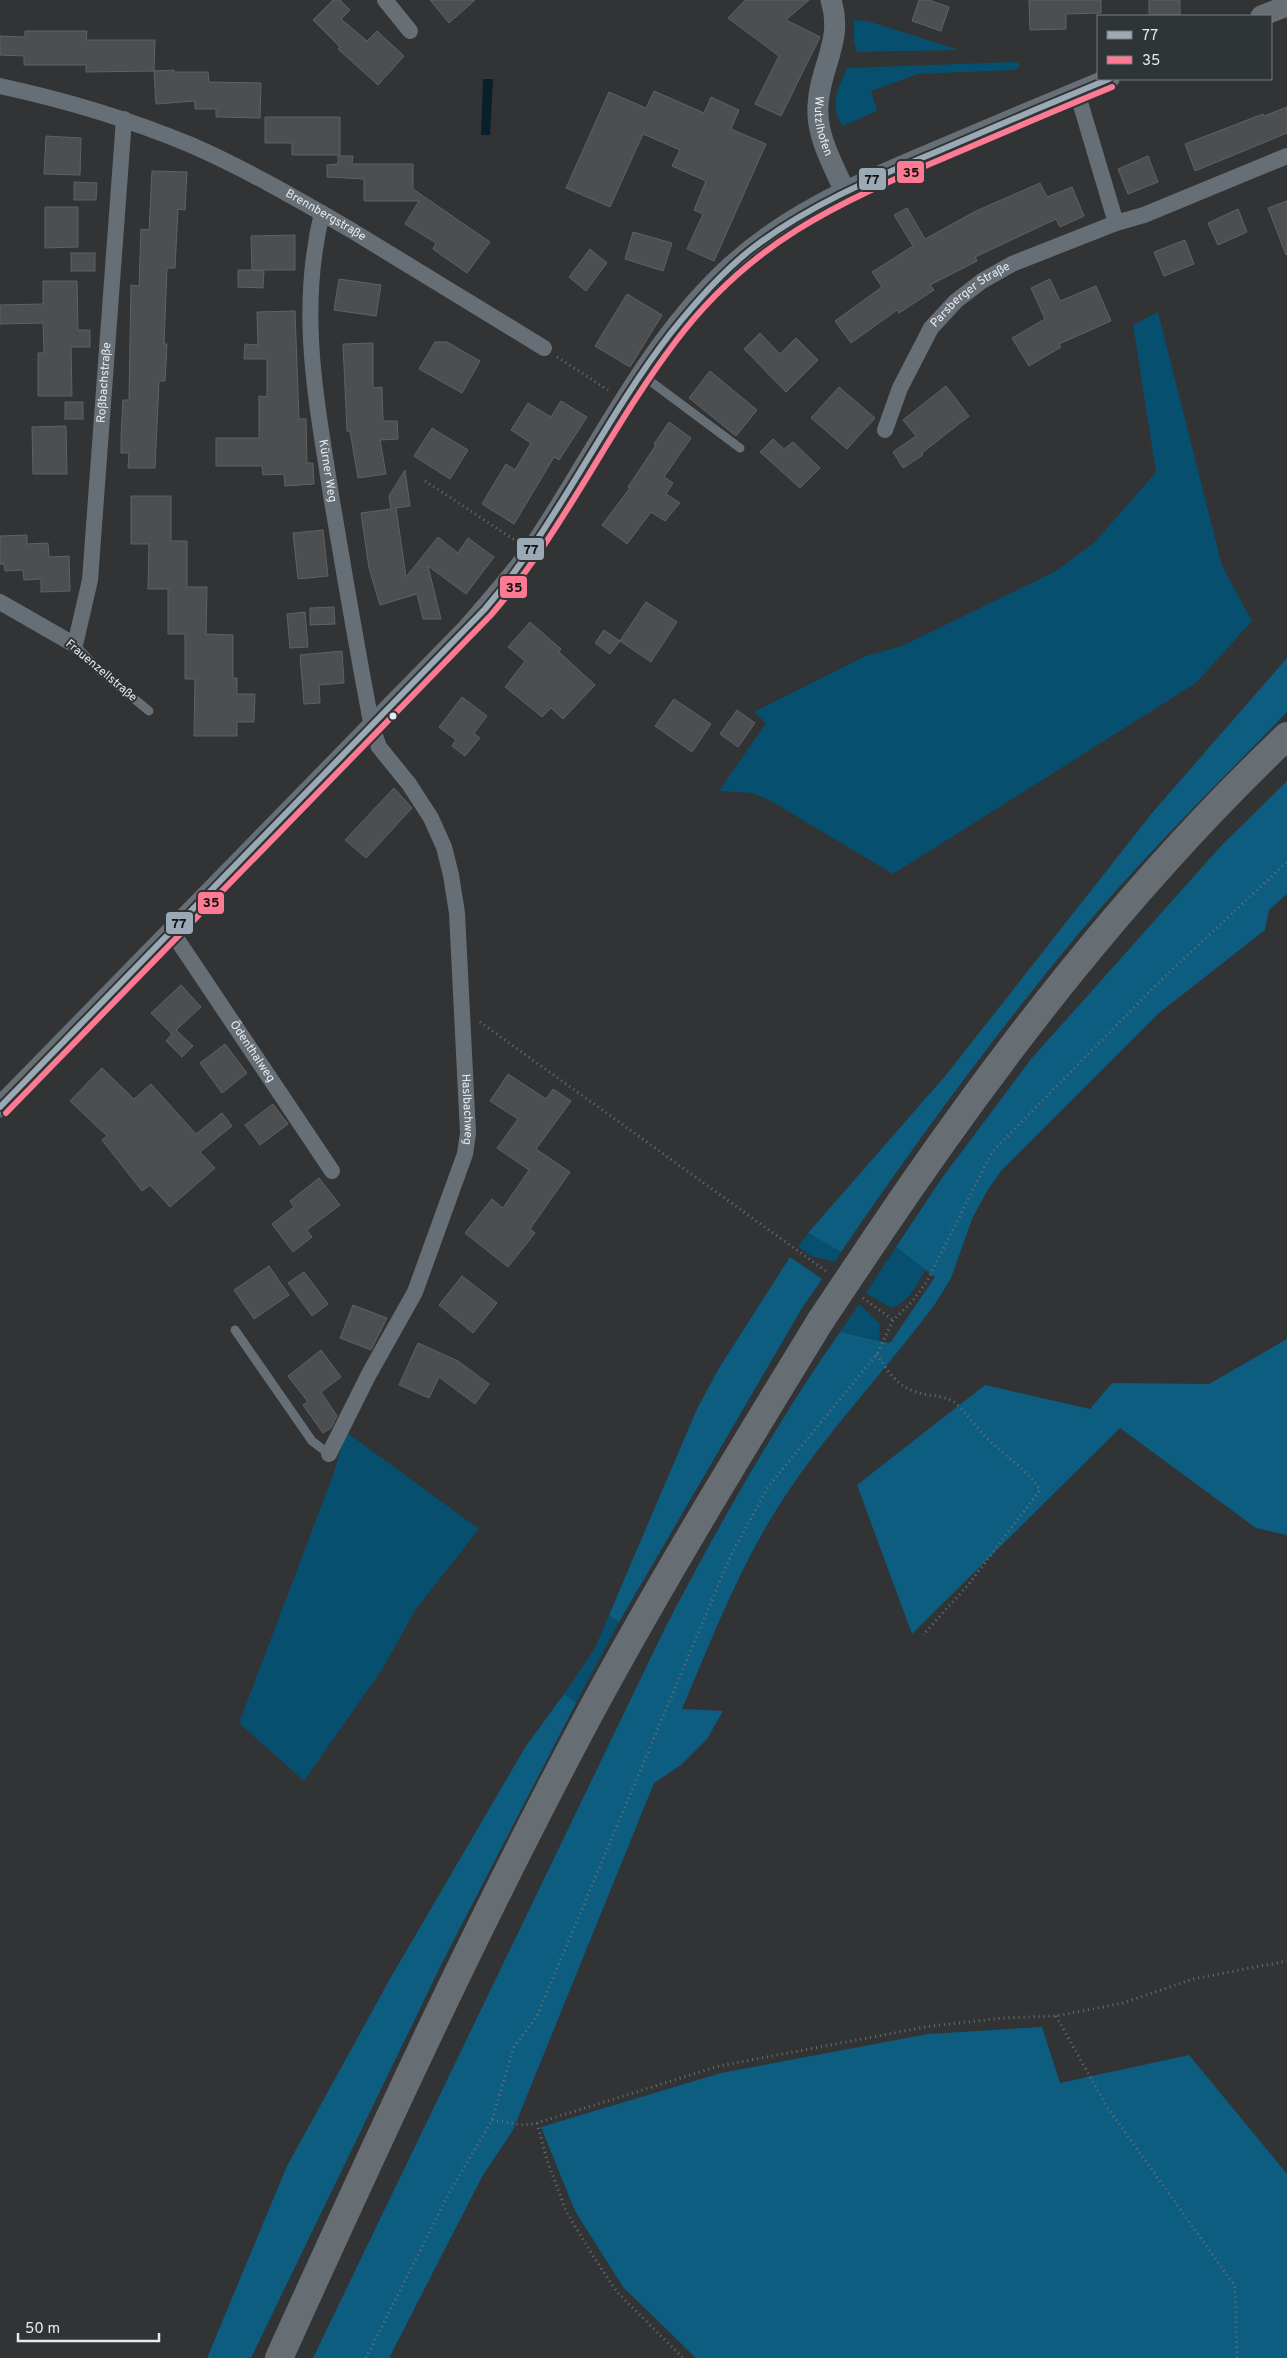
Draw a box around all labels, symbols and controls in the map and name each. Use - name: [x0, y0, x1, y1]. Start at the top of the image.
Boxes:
- legend: [1097, 15, 1272, 80]
- text: 77: [1142, 27, 1158, 46]
- text: 35: [1142, 52, 1160, 71]
- street label: Wutzlhofen: [810, 95, 836, 159]
- line badge: 35: [896, 160, 925, 184]
- text: 35: [903, 165, 919, 182]
- line badge: 77: [858, 167, 887, 191]
- text: 77: [865, 172, 880, 189]
- street label: Brennbergstraße: [282, 186, 369, 245]
- street label: Parsberger Straße: [927, 259, 1013, 331]
- street label: Roßbachstraße: [94, 342, 116, 424]
- street label: Kürner Weg: [314, 438, 340, 504]
- line badge: 77: [516, 537, 545, 561]
- text: 77: [524, 542, 539, 559]
- line badge: 35: [499, 575, 528, 599]
- text: 35: [506, 580, 522, 597]
- street label: Frauenzellstraße: [62, 636, 140, 706]
- unlabelled marker: [388, 711, 398, 721]
- line badge: 35: [197, 891, 225, 915]
- text: 35: [203, 895, 219, 912]
- line badge: 77: [165, 911, 194, 935]
- text: 77: [172, 916, 187, 933]
- street label: Ödenthalweg: [226, 1018, 279, 1086]
- street label: Haslbachweg: [457, 1074, 476, 1146]
- scale bar: [18, 2310, 159, 2342]
- text: 50 m: [25, 2320, 60, 2339]

